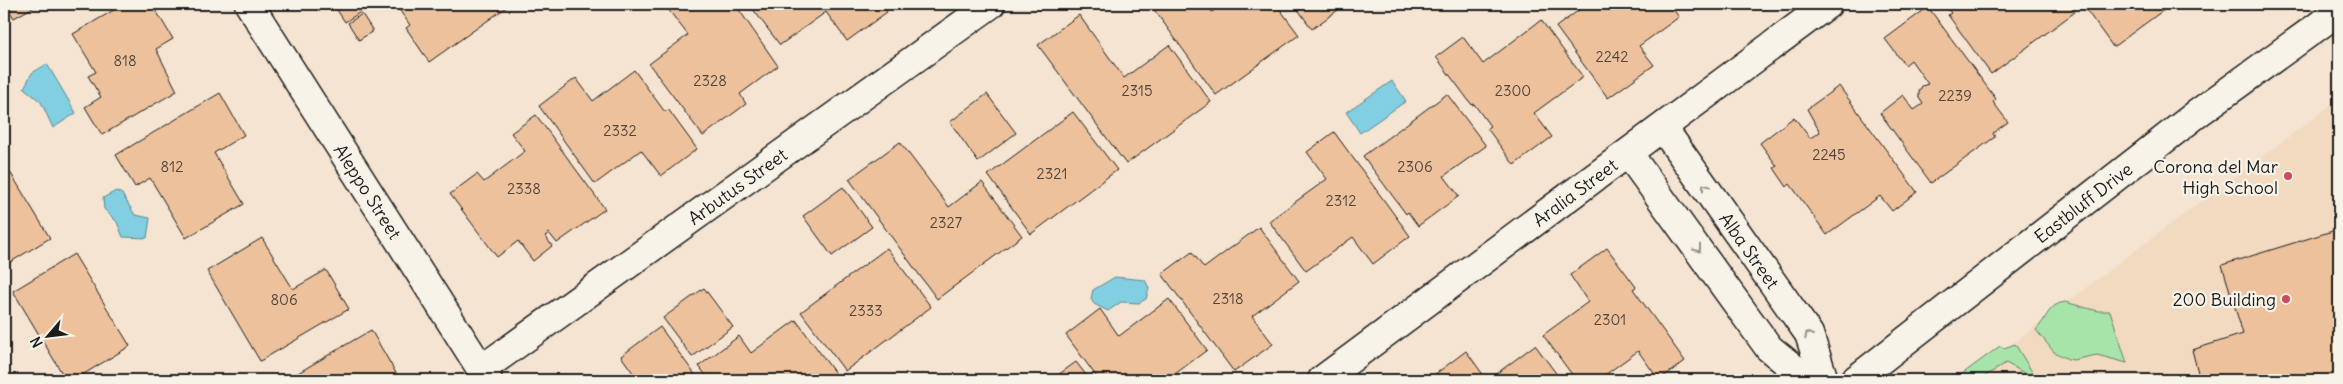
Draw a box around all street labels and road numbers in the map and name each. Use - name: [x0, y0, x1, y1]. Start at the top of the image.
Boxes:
- street label: Aleppo Street: [329, 139, 407, 243]
- street label: Arbutus Street: [683, 143, 791, 229]
- street label: Aralia Street: [1528, 153, 1622, 231]
- street label: Eastbluff Drive: [2029, 157, 2137, 248]
- street label: Alba Street: [1715, 208, 1785, 293]

